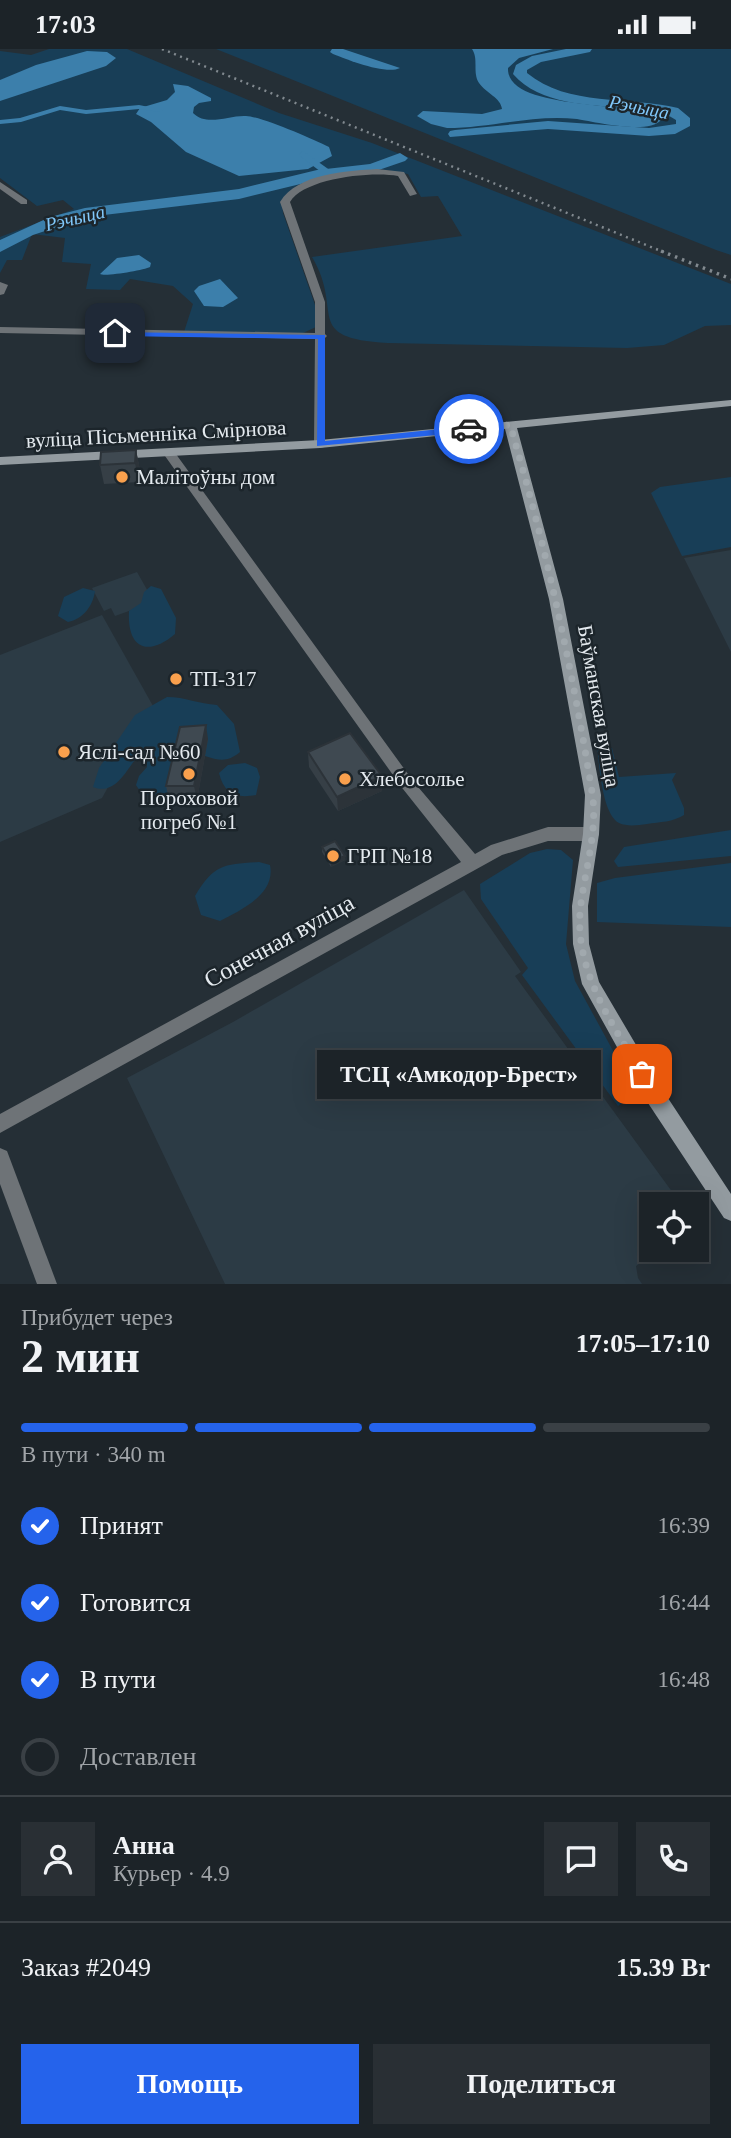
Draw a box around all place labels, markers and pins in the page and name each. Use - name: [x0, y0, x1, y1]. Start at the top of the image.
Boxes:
- pin: [85, 303, 145, 363]
- place label: Малітоўны дом: [136, 465, 275, 489]
- marker: Малітоўны дом: [114, 469, 130, 485]
- place label: ТП-317: [190, 667, 257, 691]
- marker: ТП-317: [168, 671, 184, 687]
- place label: Яслі-сад №60: [78, 740, 201, 764]
- marker: Яслі-сад №60: [56, 744, 72, 760]
- marker: Пороховой погреб №1: [181, 766, 197, 782]
- place label: Хлебосолье: [359, 767, 465, 791]
- marker: Хлебосолье: [337, 771, 353, 787]
- place label: Пороховой погреб №1: [140, 786, 238, 834]
- place label: ГРП №18: [347, 844, 432, 868]
- marker: ГРП №18: [325, 848, 341, 864]
- pin: [612, 1044, 672, 1104]
- callout: ТСЦ «Амкодор-Брест»: [316, 1049, 600, 1099]

